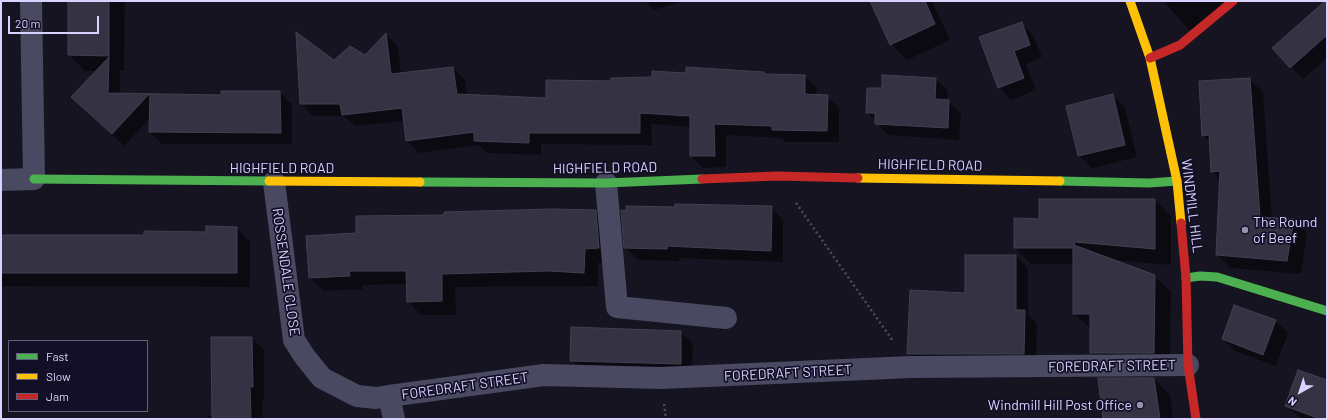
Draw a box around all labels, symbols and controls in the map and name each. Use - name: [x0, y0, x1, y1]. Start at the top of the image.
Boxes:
- scale bar: [10, 8, 101, 34]
- text: 20 m: [15, 16, 41, 30]
- street label: HIGHFIELD ROAD: [878, 156, 982, 174]
- street label: WINDMILL HILL: [1178, 158, 1206, 254]
- street label: HIGHFIELD ROAD: [553, 159, 657, 177]
- street label: HIGHFIELD ROAD: [230, 160, 334, 176]
- street label: ROSSENDALE CLOSE: [269, 207, 303, 337]
- place label: The Round of Beef: [1253, 214, 1317, 246]
- marker: The Round of Beef: [1240, 225, 1250, 235]
- legend: [8, 340, 148, 412]
- text: Fast: [46, 349, 69, 363]
- street label: FOREDRAFT STREET: [1048, 356, 1176, 376]
- street label: FOREDRAFT STREET: [724, 361, 852, 385]
- text: Slow: [46, 369, 71, 383]
- street label: FOREDRAFT STREET: [400, 369, 530, 403]
- north arrow: [1280, 372, 1320, 412]
- text: Jam: [46, 389, 69, 403]
- text: N: [1285, 394, 1299, 409]
- place label: Windmill Hill Post Office: [988, 397, 1132, 413]
- marker: Windmill Hill Post Office: [1135, 400, 1145, 410]

